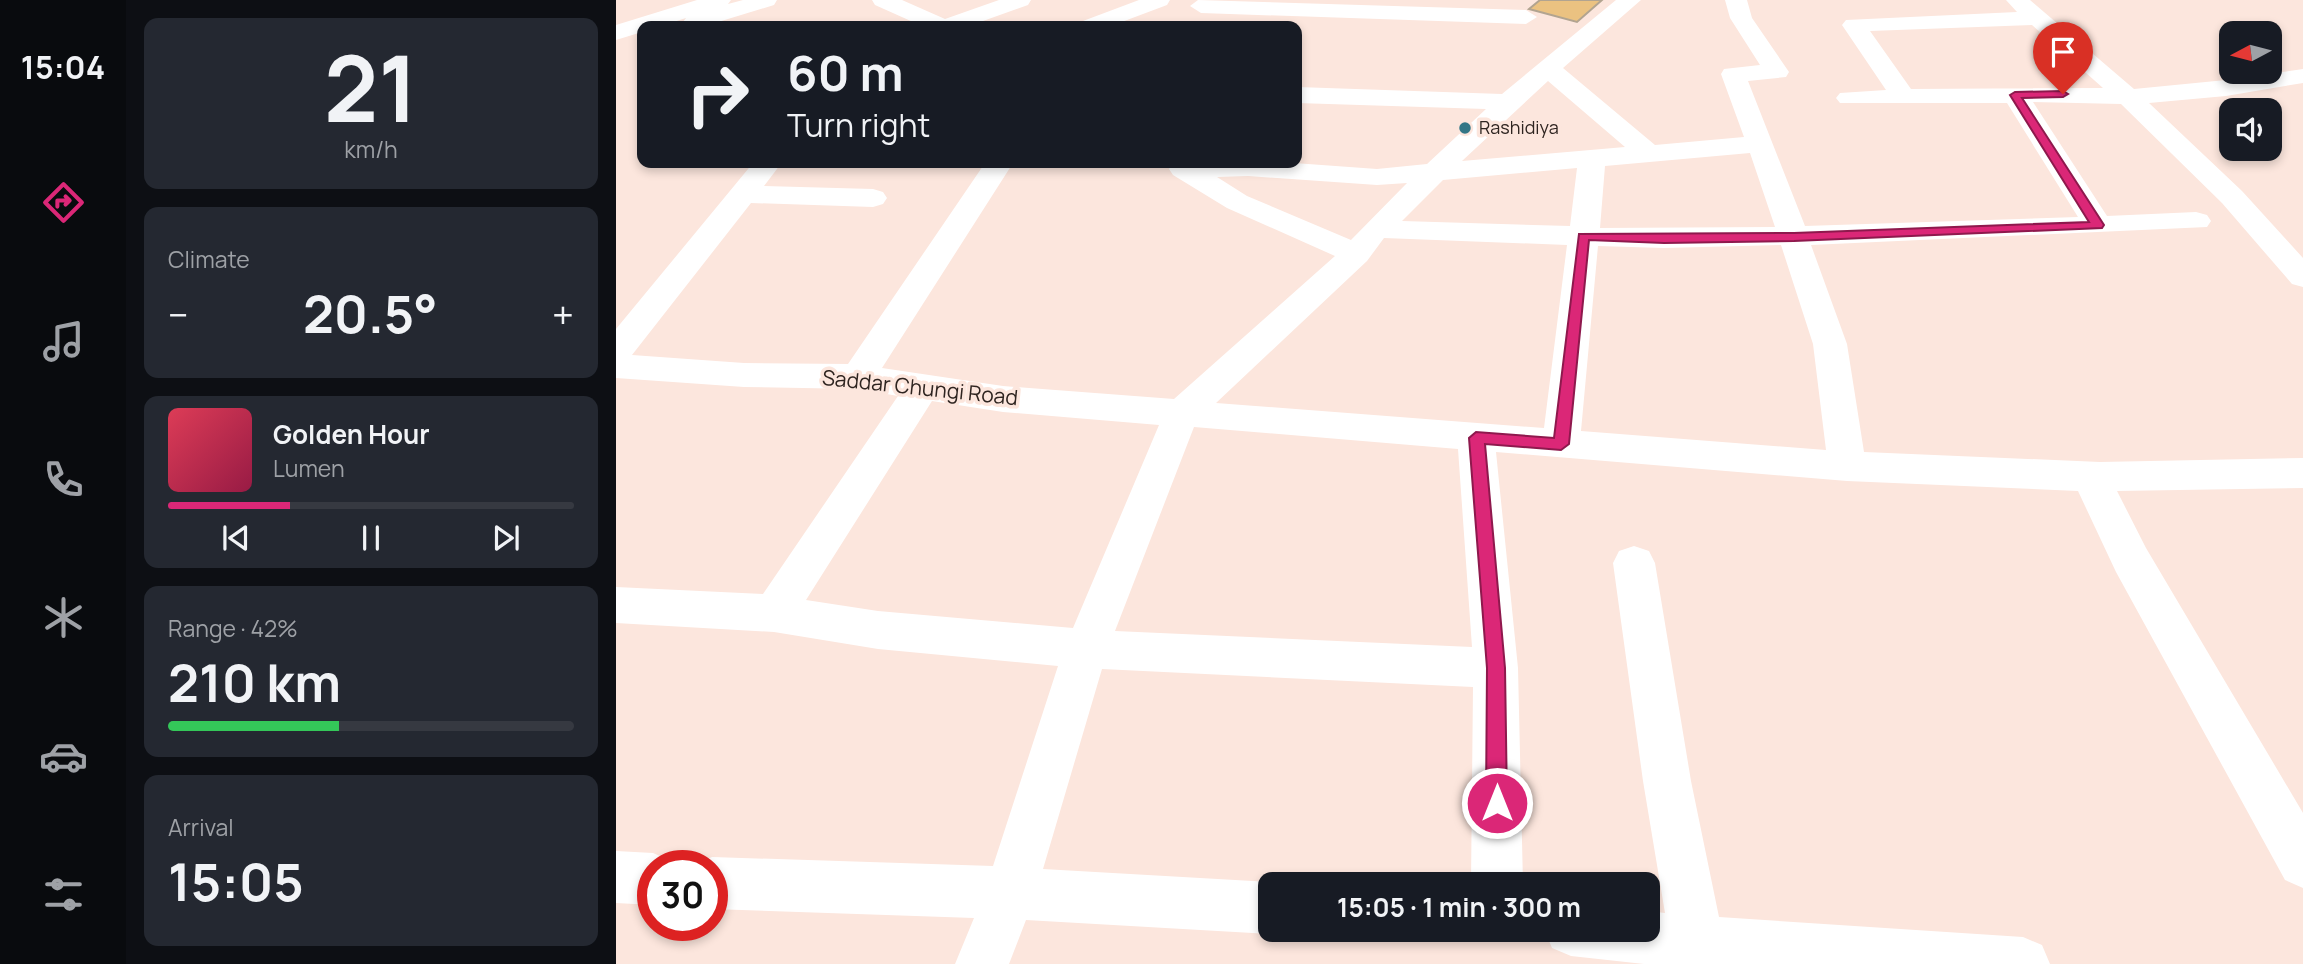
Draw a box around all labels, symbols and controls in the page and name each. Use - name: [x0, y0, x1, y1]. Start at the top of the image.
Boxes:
- north arrow: [2219, 21, 2282, 84]
- map controls: [2219, 21, 2282, 161]
- pin: [2033, 22, 2093, 94]
- text: 21: [324, 25, 418, 149]
- icon: arrive: [2044, 33, 2082, 71]
- text: 60 m: [787, 39, 904, 106]
- text: 15:04: [21, 45, 105, 89]
- icon: right: [672, 49, 763, 140]
- button: sound: [2219, 98, 2282, 161]
- text: Turn right: [787, 103, 930, 147]
- place label: Rashidiya: [1479, 115, 1559, 139]
- marker: Rashidiya: [1457, 120, 1473, 136]
- text: km/h: [344, 133, 398, 165]
- icon: directions: [39, 178, 88, 227]
- text: Climate: [168, 243, 250, 275]
- text: 20.5°: [303, 278, 438, 349]
- text: −: [168, 288, 189, 340]
- text: +: [552, 288, 574, 340]
- icon: music: [39, 317, 88, 366]
- street label: Saddar Chungi Road: [821, 363, 1019, 411]
- text: Golden Hour: [273, 416, 430, 452]
- text: Lumen: [273, 452, 345, 484]
- icon: phone: [39, 455, 88, 504]
- icon: previous: [217, 519, 255, 557]
- icon: pause: [352, 519, 390, 557]
- icon: next: [487, 519, 525, 557]
- icon: climate: [39, 593, 88, 642]
- text: Range · 42%: [168, 612, 298, 644]
- text: 210 km: [168, 647, 341, 718]
- icon: car: [39, 732, 88, 781]
- position arrow: [1460, 766, 1534, 840]
- text: Arrival: [168, 811, 234, 843]
- text: 15:05: [168, 846, 304, 917]
- speed limit sign: 30: [637, 850, 728, 941]
- icon: filters: [39, 870, 88, 919]
- text: 15:05 · 1 min · 300 m: [1337, 889, 1581, 925]

